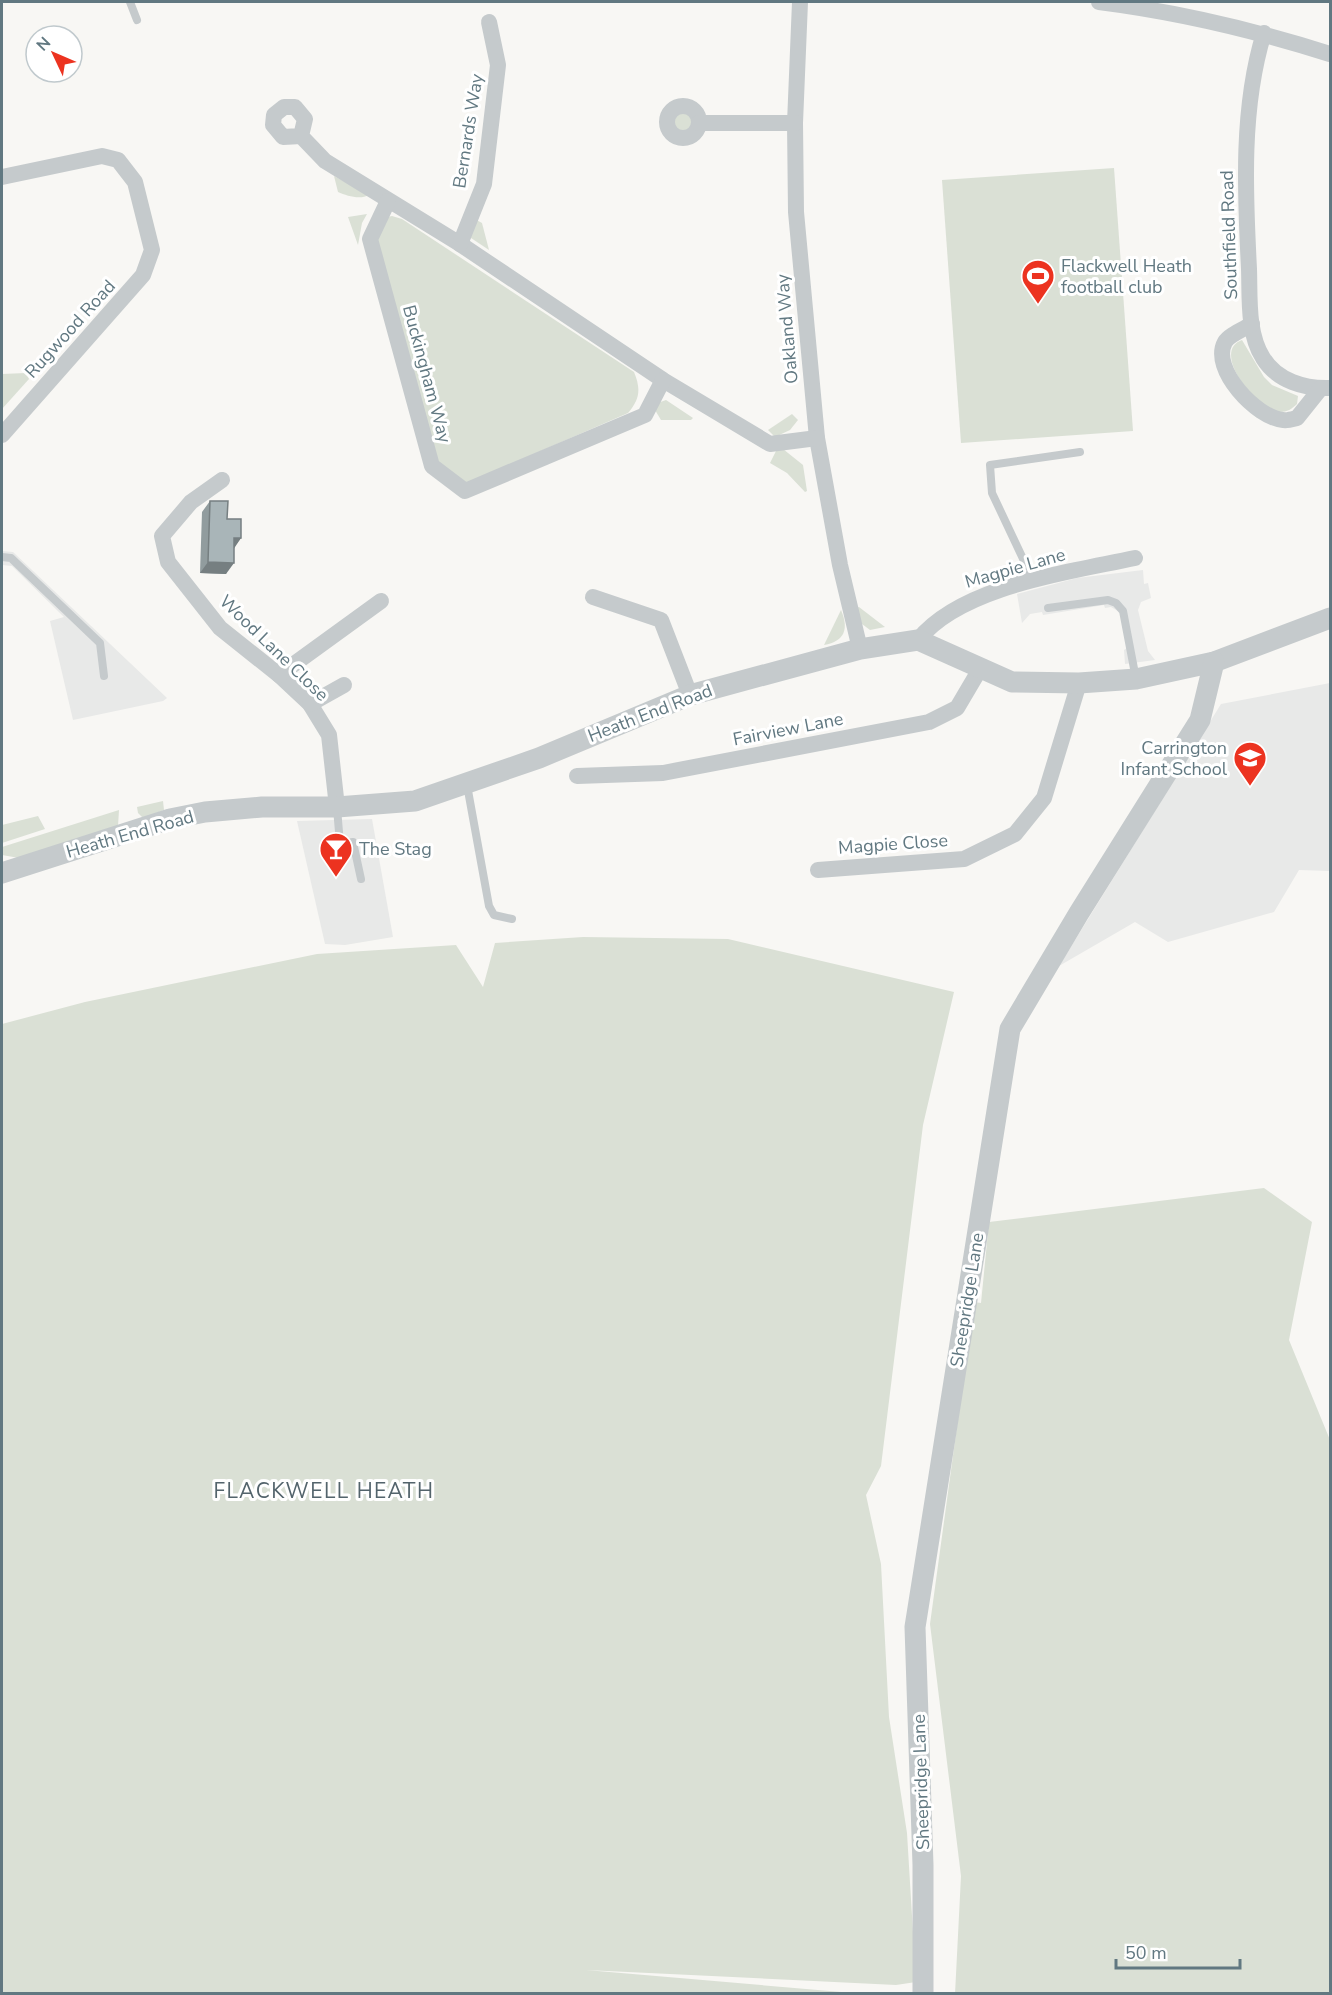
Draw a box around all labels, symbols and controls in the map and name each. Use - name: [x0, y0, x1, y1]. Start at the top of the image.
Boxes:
- north arrow: [24, 24, 84, 84]
- text: N: [32, 32, 56, 56]
- street label: Bernards Way: [447, 71, 489, 190]
- street label: Southfield Road: [1215, 170, 1243, 300]
- place label: Flackwell Heath football club: [1061, 254, 1192, 299]
- sports icon: Flackwell Heath football club: [1020, 258, 1056, 305]
- street label: Oakland Way: [770, 272, 804, 385]
- street label: Rugwood Road: [19, 275, 121, 383]
- street label: Buckingham Way: [397, 302, 457, 446]
- street label: Magpie Lane: [962, 542, 1068, 594]
- street label: Wood Lane Close: [214, 590, 334, 706]
- street label: Heath End Road: [584, 678, 716, 748]
- street label: Fairview Lane: [731, 707, 845, 751]
- place label: Carrington Infant School: [1121, 736, 1228, 781]
- school or university icon: Carrington Infant School: [1232, 740, 1268, 787]
- street label: Heath End Road: [63, 804, 197, 864]
- street label: Magpie Close: [837, 828, 949, 860]
- bar icon: The Stag: [318, 831, 354, 878]
- place label: The Stag: [359, 837, 432, 861]
- street label: Sheepridge Lane: [945, 1231, 989, 1369]
- district label: FLACKWELL HEATH: [214, 1477, 434, 1505]
- street label: Sheepridge Lane: [907, 1714, 935, 1850]
- scale bar: [1116, 1932, 1240, 1970]
- text: 50 m: [1125, 1941, 1167, 1965]

